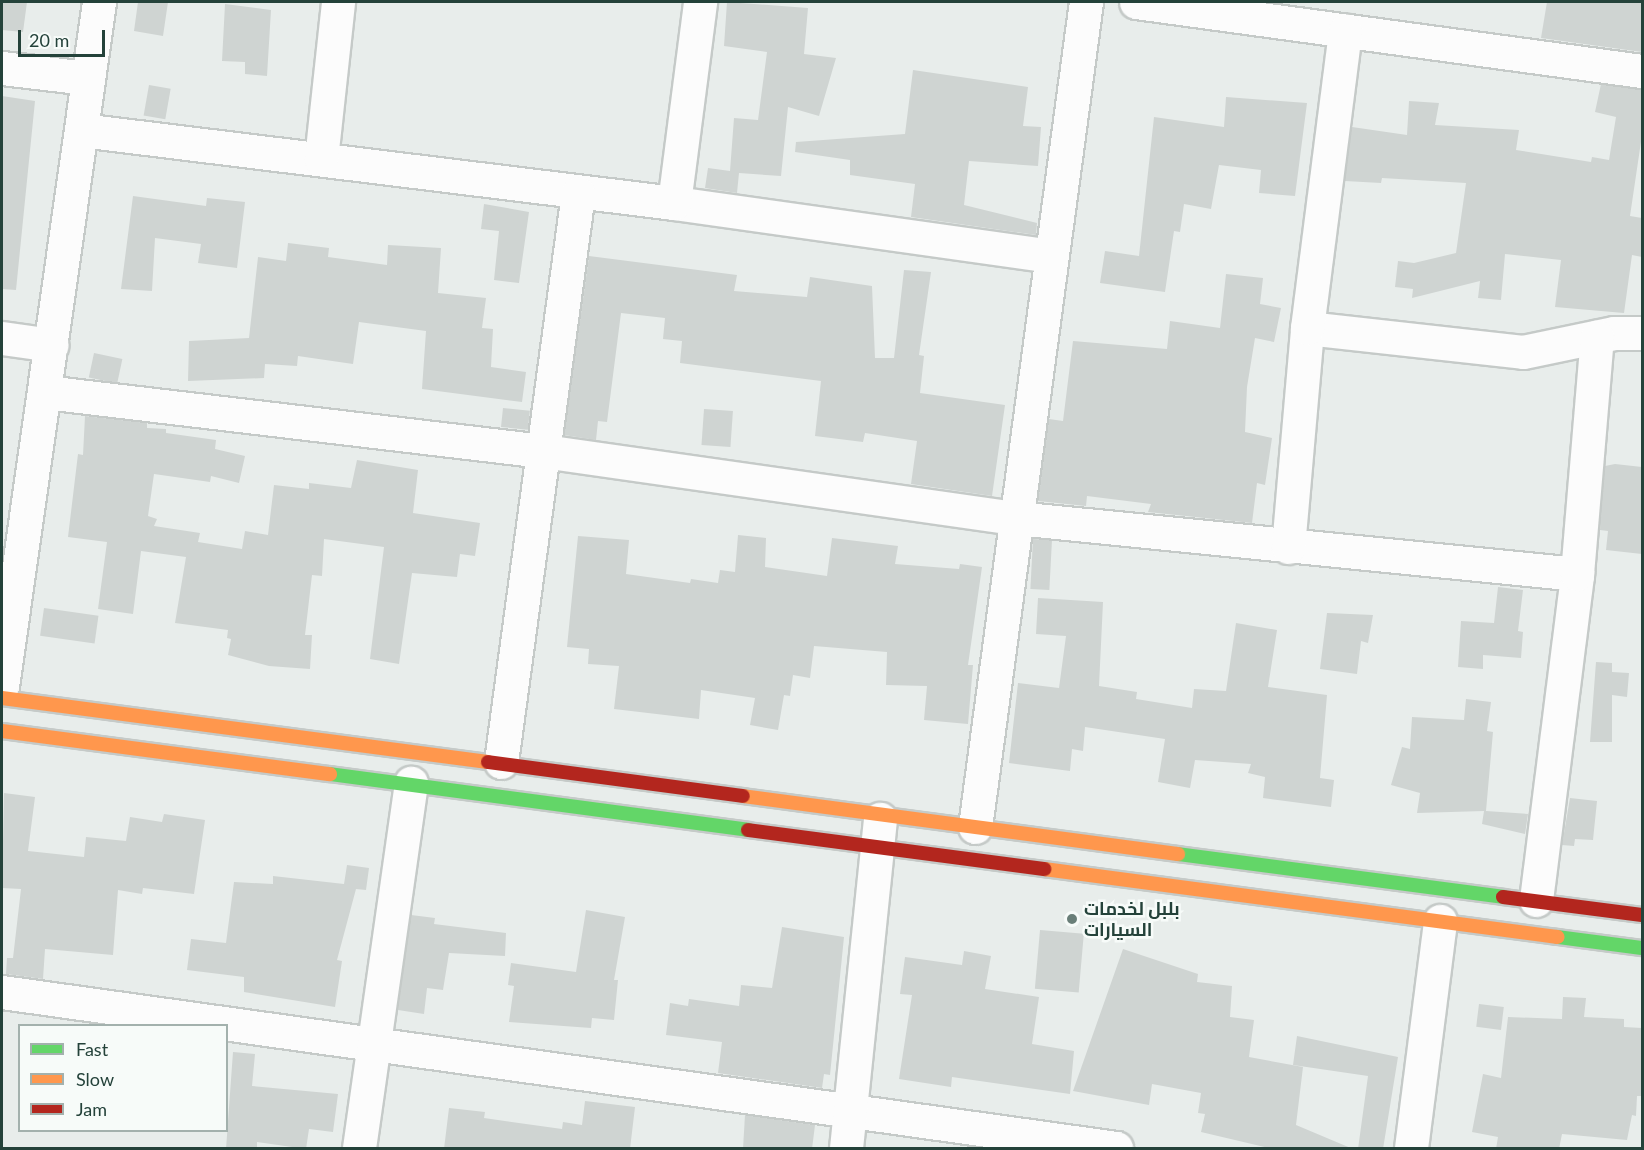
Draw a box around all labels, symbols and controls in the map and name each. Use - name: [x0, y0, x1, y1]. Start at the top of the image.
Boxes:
- scale bar: [21, 18, 108, 56]
- text: 20 m: [29, 29, 69, 51]
- place label: بلبل لخدمات السيارات: [1084, 898, 1180, 940]
- marker: بلبل لخدمات السيارات: [1065, 912, 1079, 926]
- legend: [18, 1024, 228, 1132]
- text: Fast: [76, 1038, 108, 1060]
- text: Slow: [76, 1068, 114, 1090]
- text: Jam: [76, 1098, 107, 1120]

